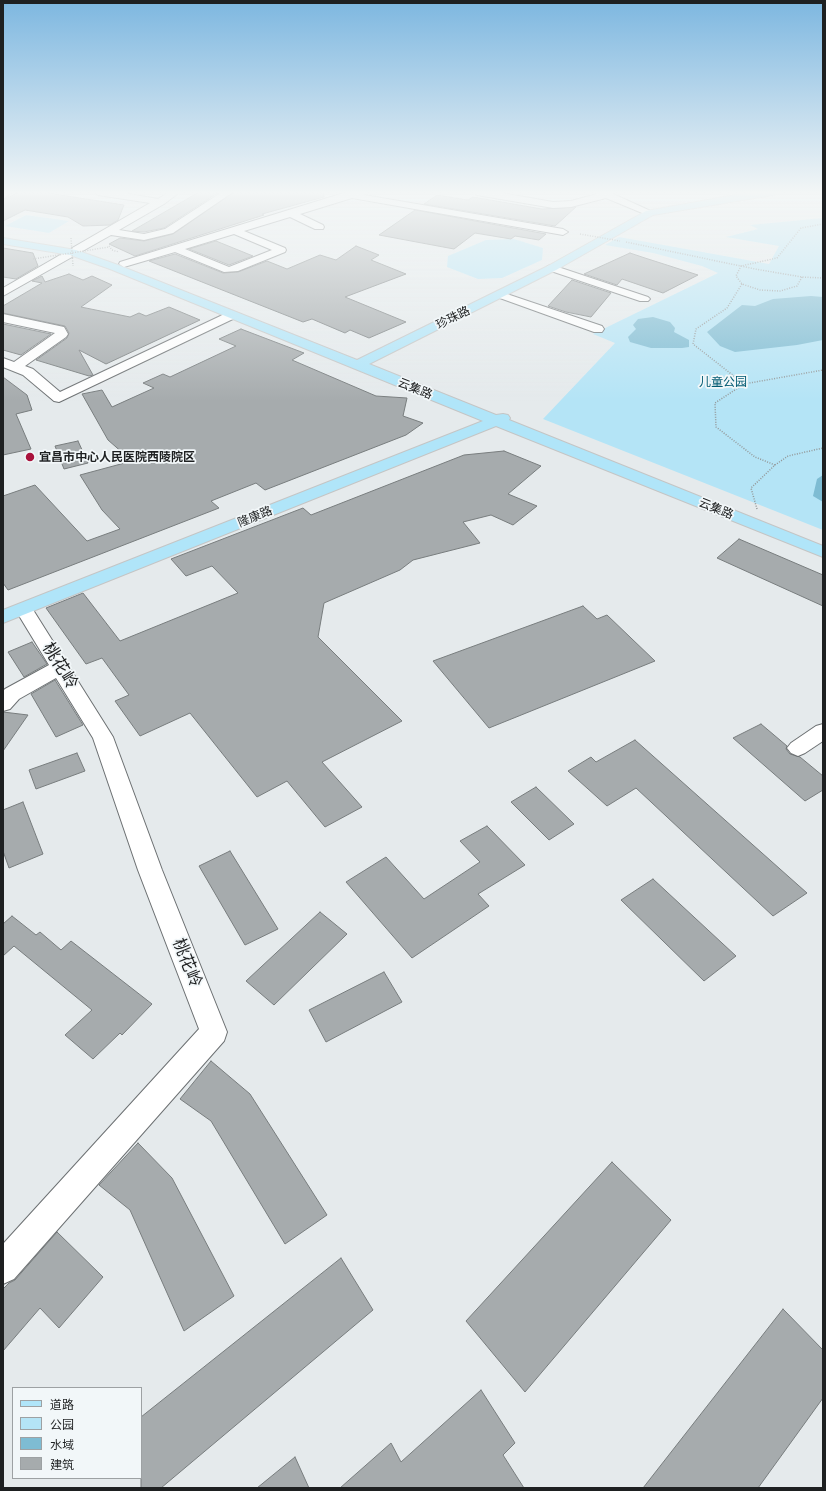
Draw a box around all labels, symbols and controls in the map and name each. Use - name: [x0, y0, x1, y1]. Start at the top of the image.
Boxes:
- street label: 珍珠路: [434, 304, 472, 332]
- park label: 儿童公园: [699, 375, 747, 389]
- street label: 云集路: [396, 376, 434, 402]
- place label: 宜昌市中心人民医院西陵院区: [39, 450, 195, 464]
- marker: 宜昌市中心人民医院西陵院区: [24, 451, 36, 463]
- street label: 云集路: [697, 496, 735, 522]
- street label: 隆康路: [236, 504, 274, 530]
- street label: 桃花岭: [38, 639, 82, 693]
- street label: 桃花岭: [168, 936, 206, 990]
- legend: [12, 1387, 142, 1479]
- text: 道路: [50, 1397, 74, 1412]
- text: 公园: [50, 1417, 74, 1432]
- text: 水域: [50, 1437, 74, 1452]
- text: 建筑: [50, 1457, 74, 1472]

